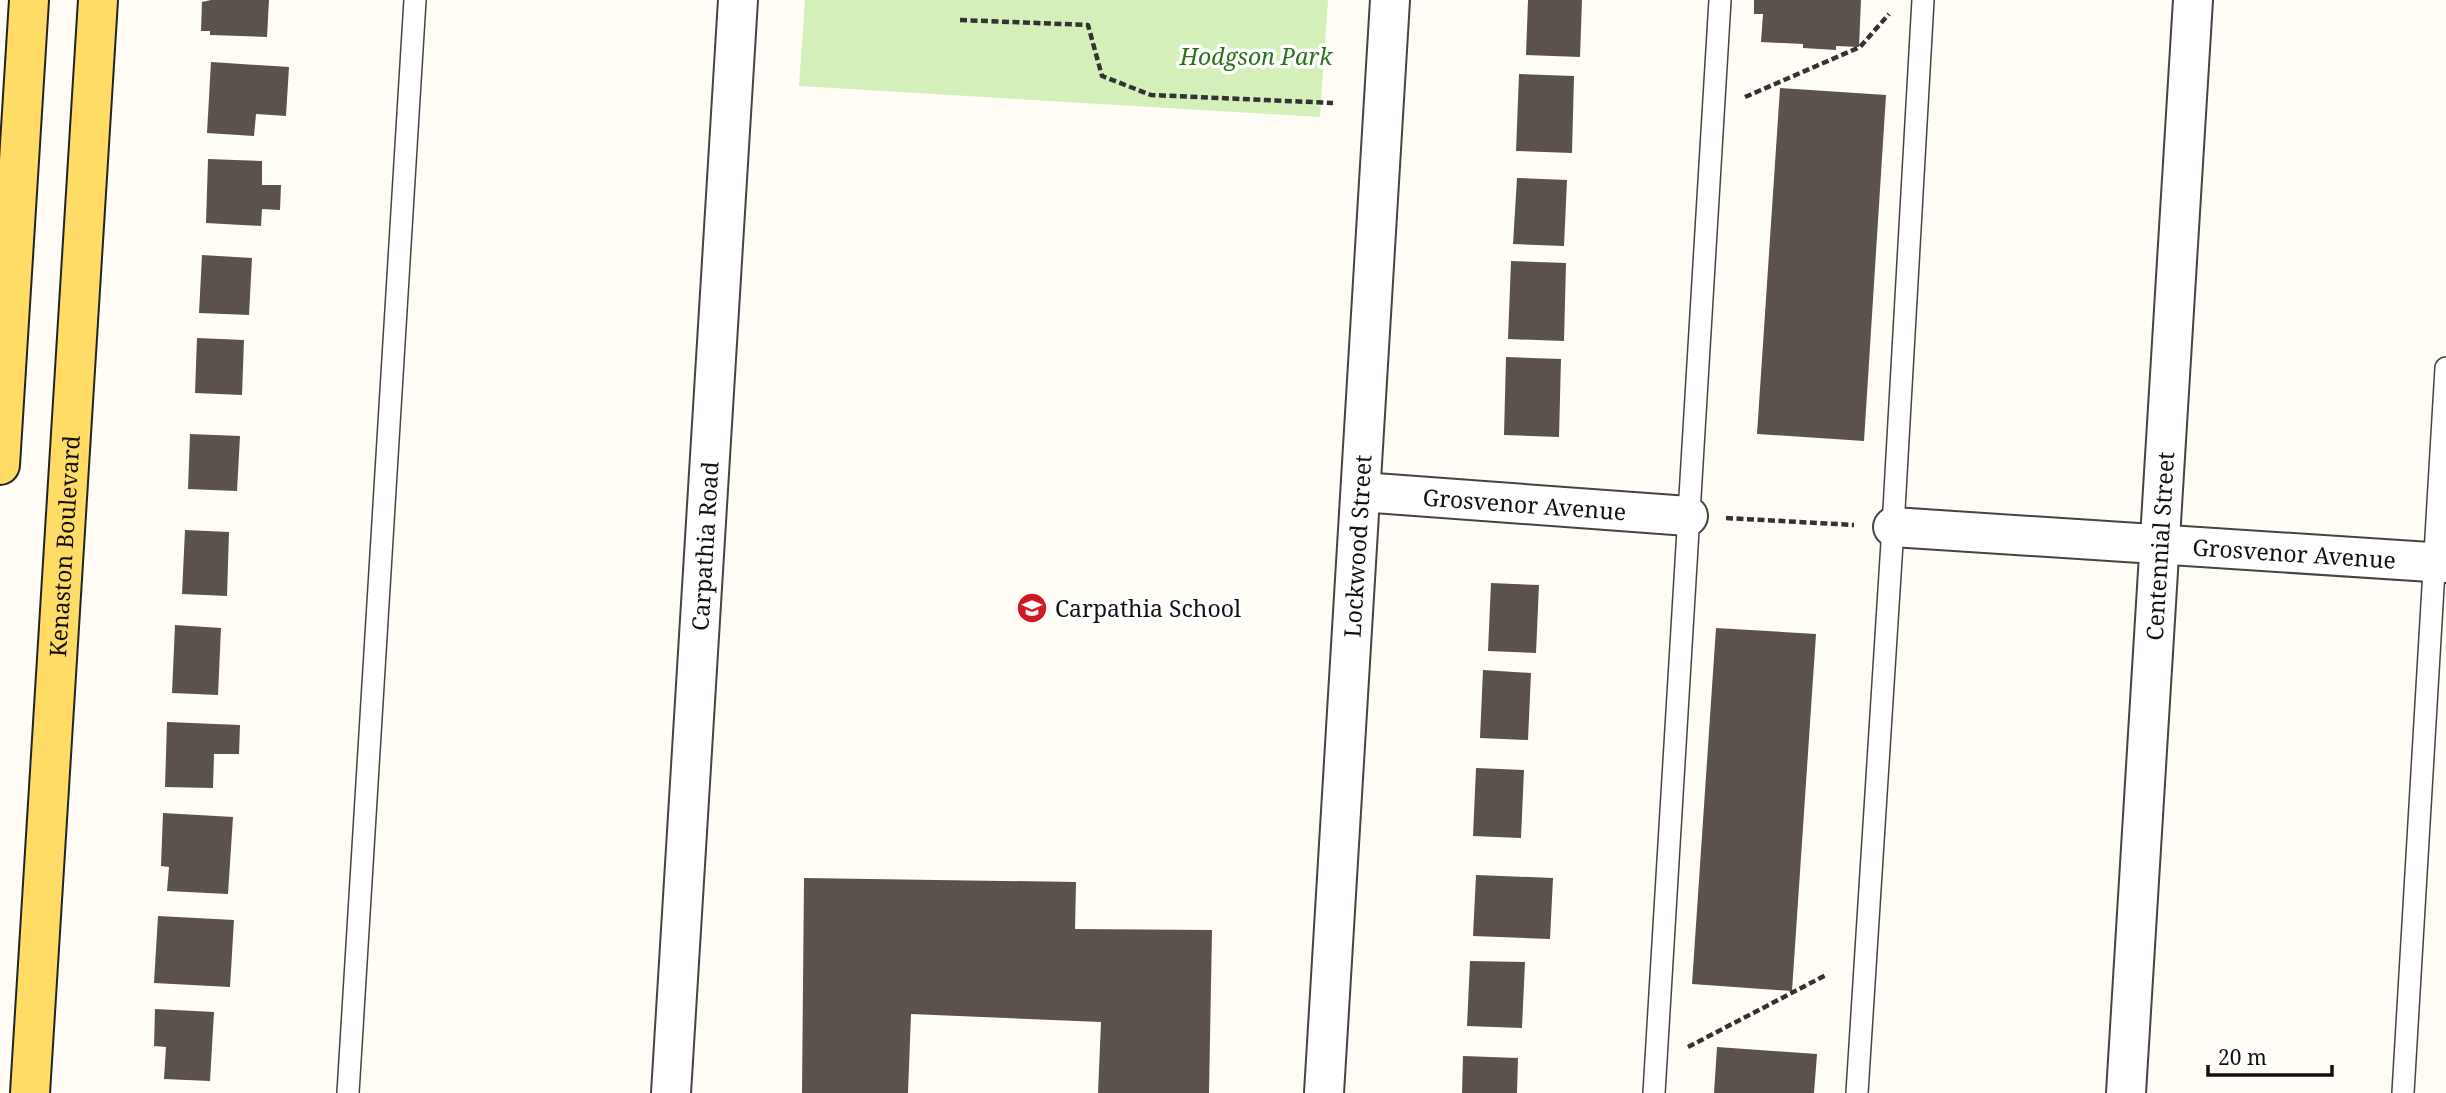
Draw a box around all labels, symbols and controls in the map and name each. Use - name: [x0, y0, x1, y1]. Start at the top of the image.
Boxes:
- park label: Hodgson Park: [1179, 40, 1333, 72]
- street label: Kenaston Boulevard: [41, 434, 87, 658]
- street label: Centennial Street: [2138, 451, 2181, 641]
- street label: Lockwood Street: [1336, 454, 1379, 638]
- street label: Carpathia Road: [683, 460, 726, 632]
- street label: Grosvenor Avenue: [1422, 481, 1627, 527]
- street label: Grosvenor Avenue: [2191, 531, 2397, 576]
- school or university icon: Carpathia School: [1015, 591, 1049, 625]
- place label: Carpathia School: [1055, 592, 1241, 624]
- scale bar: [2208, 1034, 2332, 1078]
- text: 20 m: [2218, 1043, 2267, 1071]

